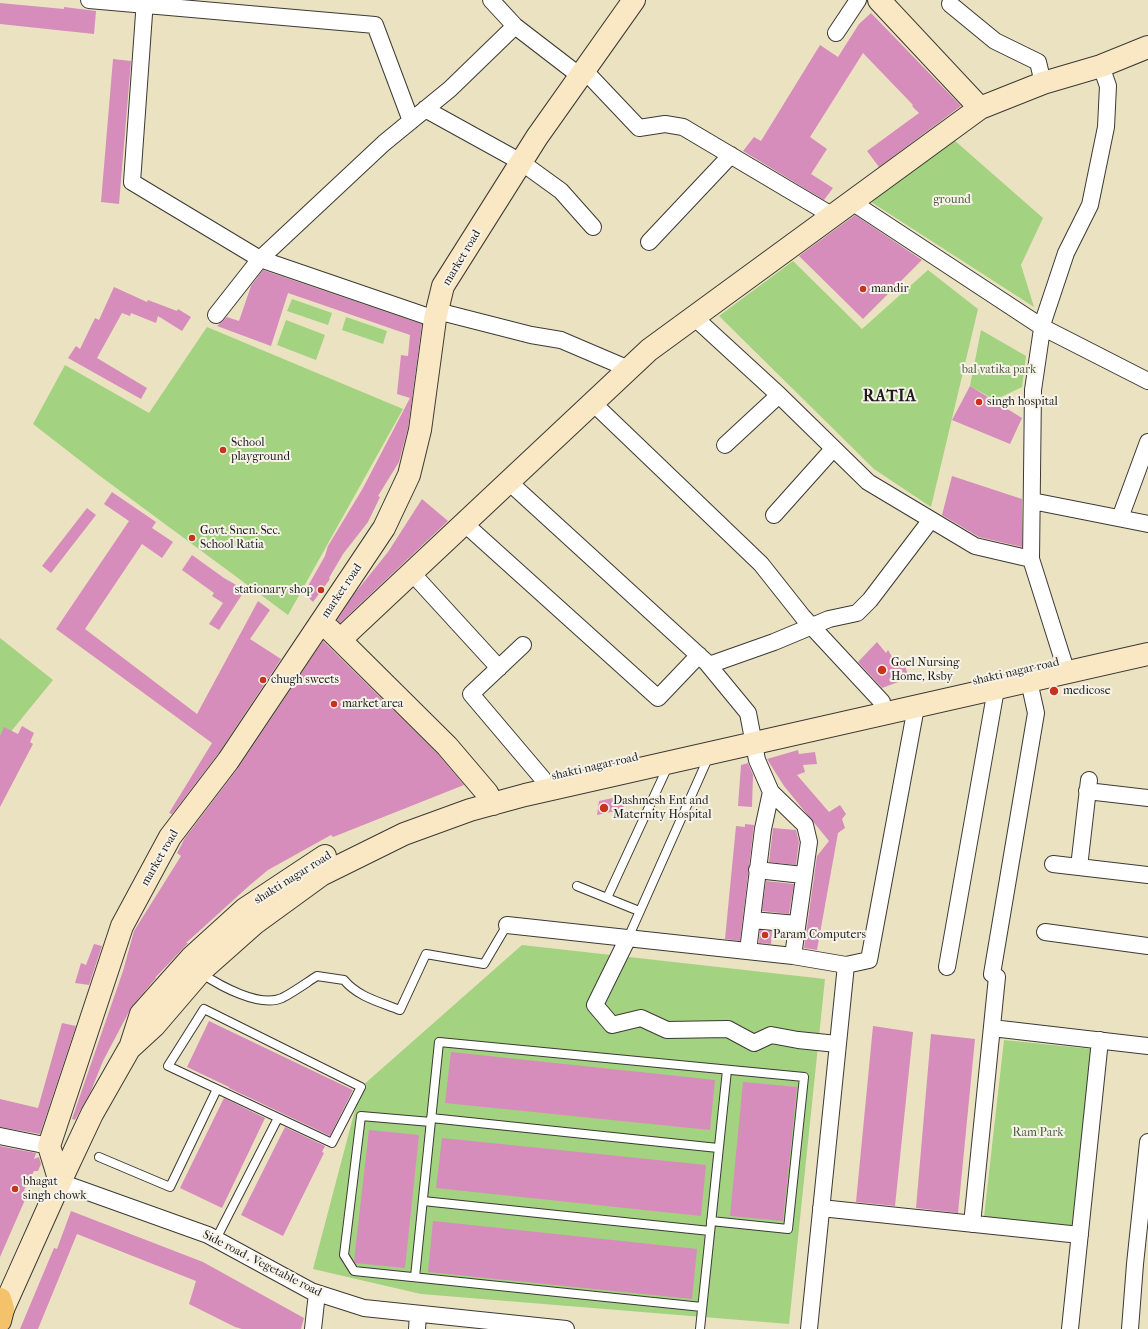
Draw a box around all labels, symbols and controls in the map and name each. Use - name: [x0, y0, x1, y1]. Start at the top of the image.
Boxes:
- park label: ground: [933, 193, 971, 207]
- street label: market road: [440, 227, 484, 289]
- place label: mandir: [871, 282, 909, 296]
- marker: mandir: [858, 284, 868, 294]
- park label: bal vatika park: [962, 363, 1036, 377]
- district label: RATIA: [863, 387, 917, 407]
- place label: singh hospital: [987, 395, 1058, 409]
- marker: singh hospital: [974, 397, 984, 407]
- place label: School playground: [231, 436, 290, 464]
- marker: School playground: [218, 445, 228, 455]
- place label: Govt. Snen. Sec. School Ratia: [200, 524, 280, 552]
- marker: Govt. Snen. Sec. School Ratia: [187, 533, 197, 543]
- street label: market road: [319, 561, 365, 621]
- place label: stationary shop: [235, 583, 313, 597]
- marker: stationary shop: [316, 585, 326, 595]
- street label: shakti nagar road: [971, 655, 1061, 689]
- place label: Goel Nursing Home, Rsby: [891, 656, 959, 684]
- marker: Goel Nursing Home, Rsby: [876, 664, 888, 676]
- place label: chugh sweets: [271, 673, 339, 687]
- marker: chugh sweets: [258, 675, 268, 685]
- place label: medicose: [1063, 684, 1111, 698]
- marker: medicose: [1048, 685, 1060, 697]
- place label: market area: [342, 697, 403, 711]
- marker: market area: [329, 699, 339, 709]
- street label: shakti nagar road: [550, 750, 640, 784]
- place label: Dashmesh Ent and Maternity Hospital: [613, 794, 711, 822]
- marker: Dashmesh Ent and Maternity Hospital: [598, 802, 610, 814]
- street label: market road: [138, 827, 182, 889]
- street label: shakti nagar road: [252, 848, 334, 908]
- place label: Param Computers: [773, 928, 866, 942]
- marker: Param Computers: [760, 930, 770, 940]
- park label: Ram Park: [1013, 1126, 1063, 1140]
- place label: bhagat singh chowk: [23, 1175, 86, 1203]
- marker: bhagat singh chowk: [10, 1184, 20, 1194]
- street label: Side road , Vegetable road: [200, 1228, 324, 1300]

